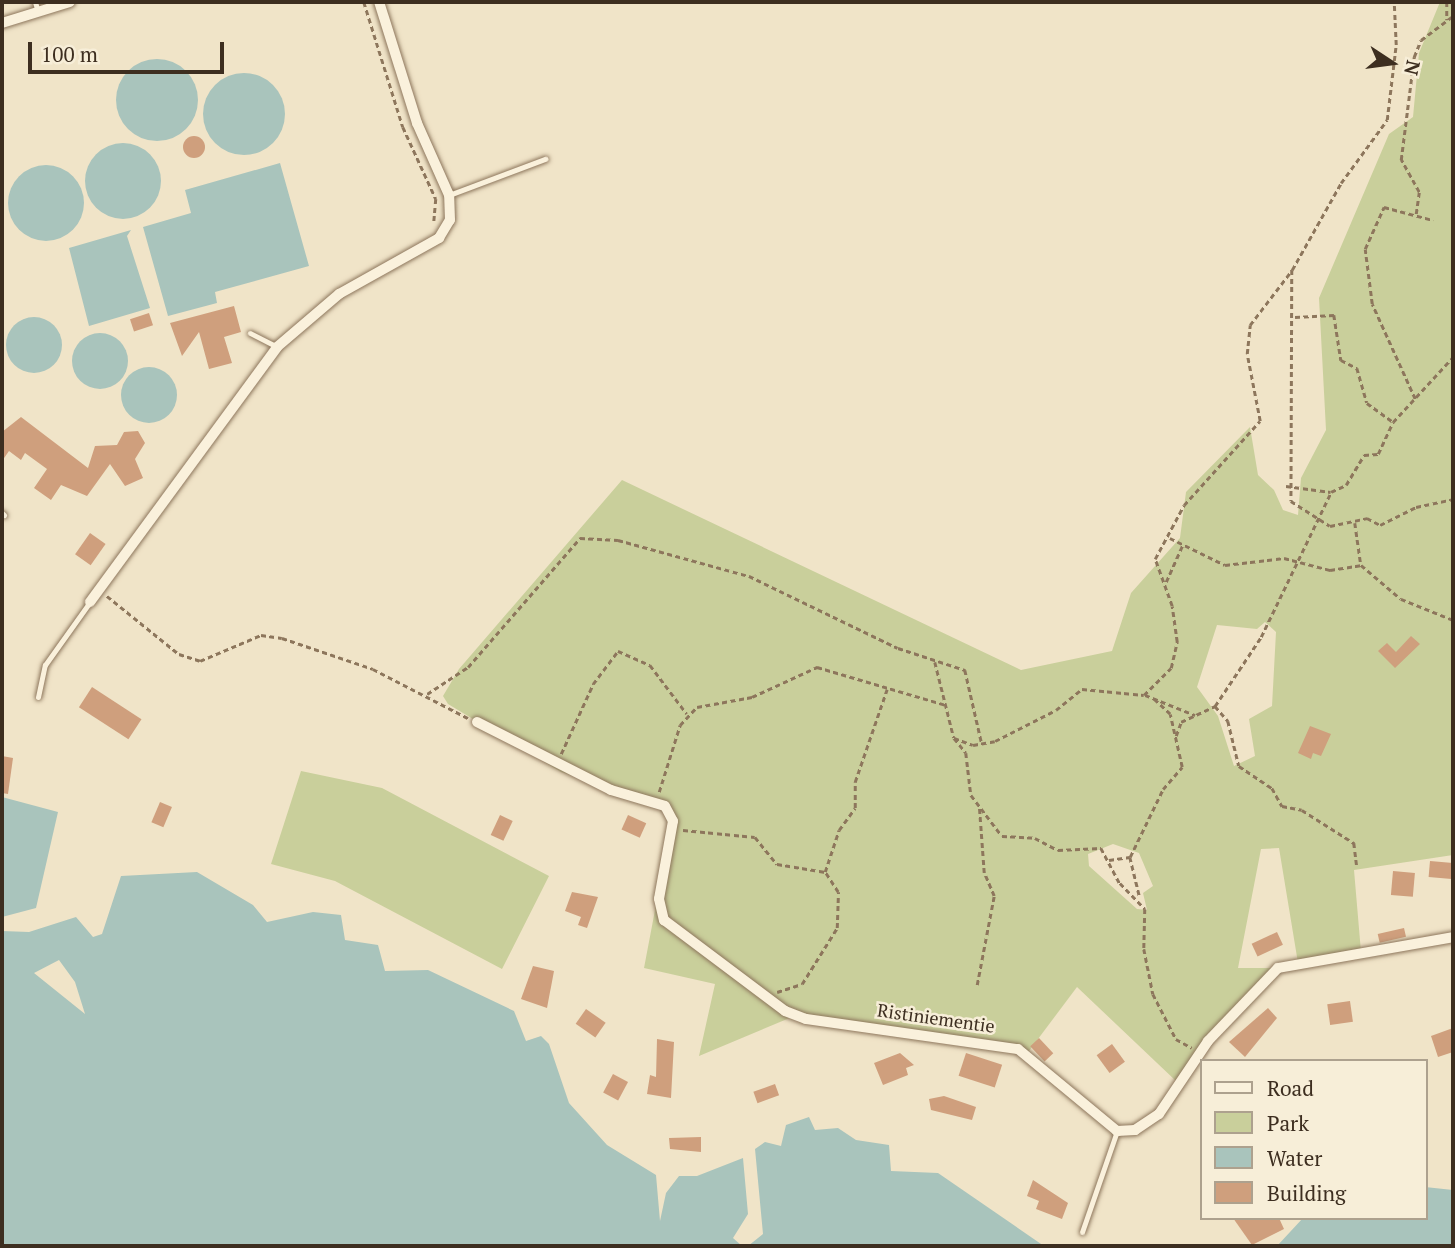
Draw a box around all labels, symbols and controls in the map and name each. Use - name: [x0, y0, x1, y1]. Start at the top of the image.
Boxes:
- scale bar: [32, 28, 228, 72]
- north arrow: [1357, 28, 1427, 98]
- text: 100 m: [41, 40, 98, 68]
- text: N: [1399, 58, 1427, 78]
- street label: Ristiniementie: [876, 999, 996, 1037]
- legend: [1200, 1059, 1427, 1220]
- text: Road: [1267, 1074, 1314, 1102]
- text: Park: [1267, 1109, 1309, 1137]
- text: Water: [1267, 1144, 1322, 1172]
- text: Building: [1267, 1179, 1346, 1207]

